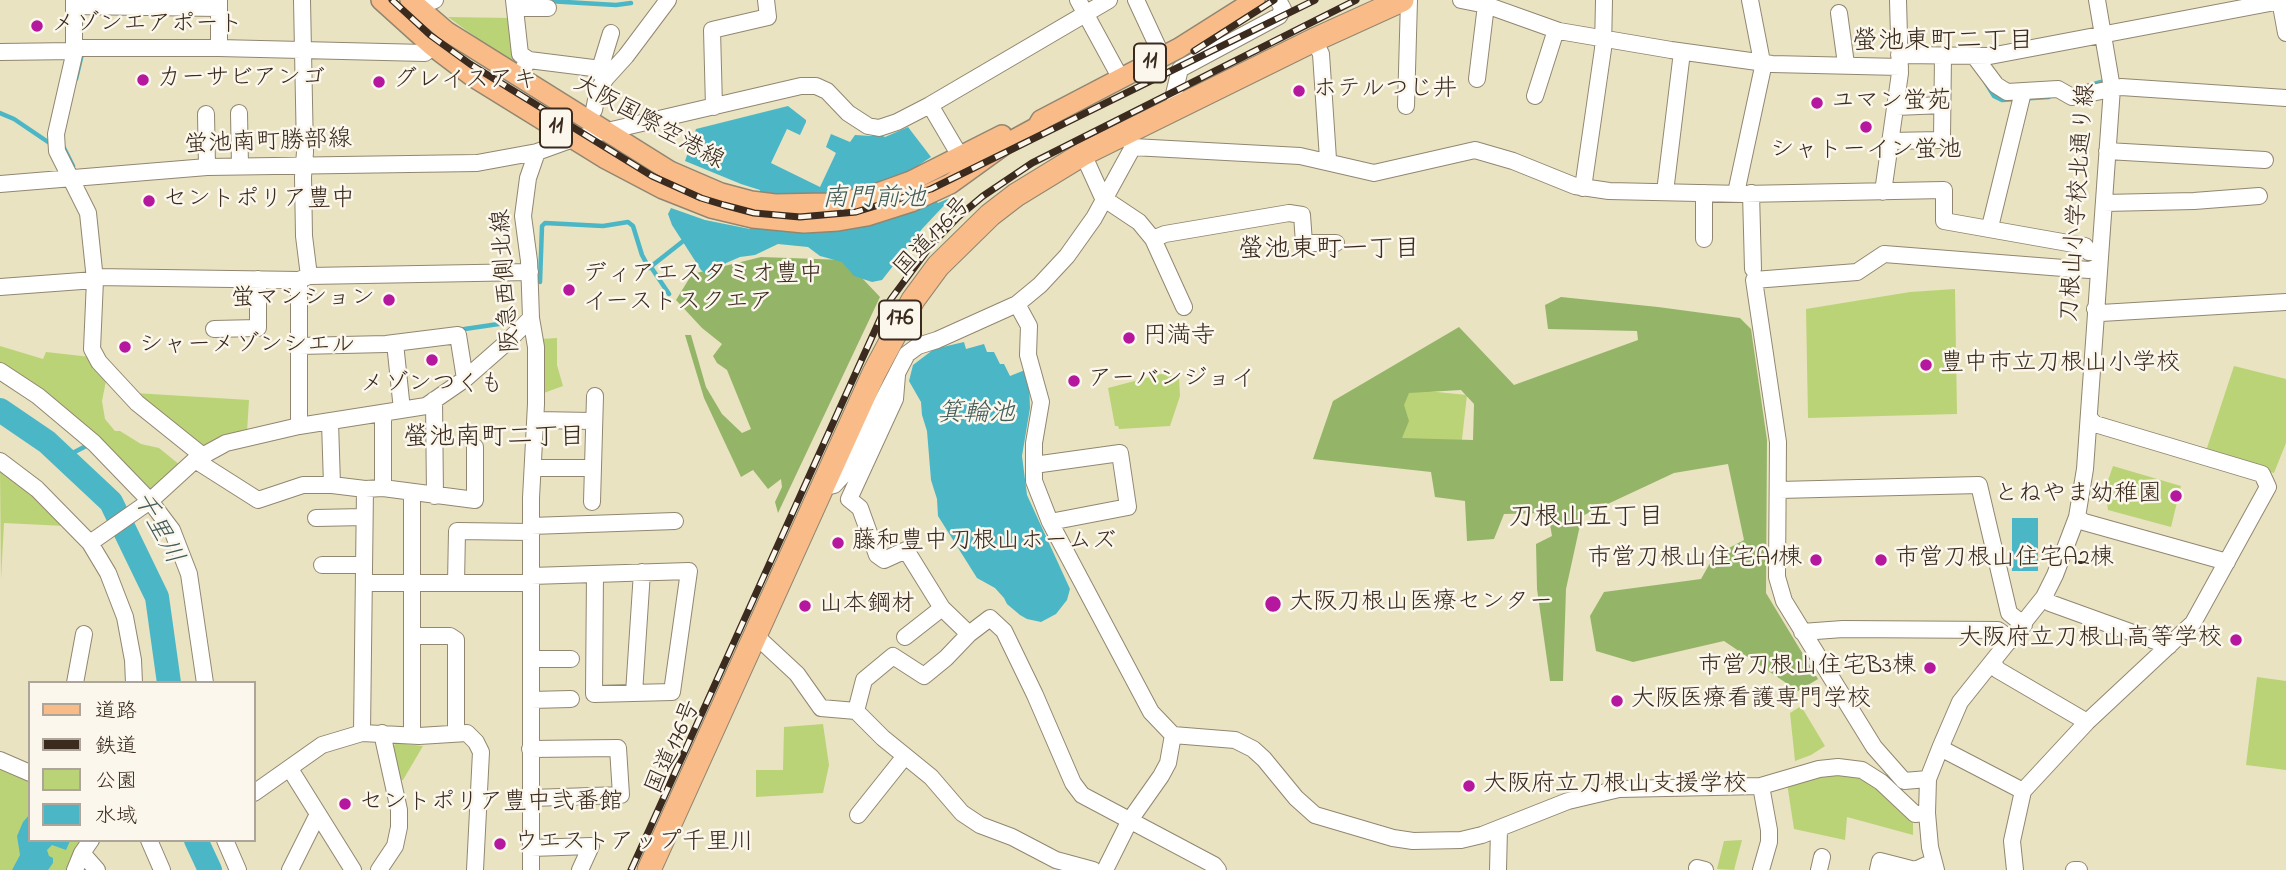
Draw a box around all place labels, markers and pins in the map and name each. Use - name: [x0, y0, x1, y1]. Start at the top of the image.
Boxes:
- place label: メゾンエアポート: [51, 12, 243, 40]
- marker: メゾンエアポート: [29, 18, 45, 34]
- place label: カーサビアンゴ: [157, 66, 325, 94]
- place label: グレイスアキ: [393, 68, 537, 96]
- marker: カーサビアンゴ: [135, 72, 151, 88]
- marker: グレイスアキ: [371, 74, 387, 90]
- place label: ホテルつじ井: [1313, 77, 1457, 105]
- marker: ホテルつじ井: [1291, 83, 1307, 99]
- place label: ユマン蛍苑: [1831, 89, 1951, 117]
- marker: ユマン蛍苑: [1809, 95, 1825, 111]
- marker: シャトーイン蛍池: [1858, 119, 1874, 135]
- place label: シャトーイン蛍池: [1770, 138, 1962, 166]
- place label: セントポリア豊中: [163, 187, 355, 215]
- marker: セントポリア豊中: [141, 193, 157, 209]
- place label: ディアエスタミオ豊中 イーストスクエア: [583, 262, 823, 318]
- marker: ディアエスタミオ豊中 イーストスクエア: [561, 282, 577, 298]
- place label: 蛍マンション: [231, 286, 375, 314]
- marker: 蛍マンション: [381, 292, 397, 308]
- place label: 円満寺: [1143, 324, 1215, 352]
- marker: 円満寺: [1121, 330, 1137, 346]
- place label: シャーメゾンシエル: [139, 333, 355, 361]
- marker: シャーメゾンシエル: [117, 339, 133, 355]
- place label: 豊中市立刀根山小学校: [1940, 351, 2180, 379]
- marker: メゾンつくも: [424, 352, 440, 368]
- marker: 豊中市立刀根山小学校: [1918, 357, 1934, 373]
- place label: アーバンジョイ: [1088, 367, 1255, 395]
- place label: メゾンつくも: [360, 372, 504, 400]
- marker: アーバンジョイ: [1066, 373, 1082, 389]
- place label: とねやま幼稚園: [1994, 482, 2162, 510]
- marker: とねやま幼稚園: [2168, 488, 2184, 504]
- place label: 藤和豊中刀根山ホームズ: [852, 529, 1116, 557]
- marker: 藤和豊中刀根山ホームズ: [830, 535, 846, 551]
- place label: 市営刀根山住宅A1棟: [1588, 546, 1802, 574]
- place label: 市営刀根山住宅A2棟: [1895, 546, 2114, 574]
- marker: 市営刀根山住宅A1棟: [1808, 552, 1824, 568]
- marker: 市営刀根山住宅A2棟: [1873, 552, 1889, 568]
- place label: 大阪刀根山医療センター: [1289, 590, 1553, 618]
- place label: 山本鋼材: [819, 592, 915, 620]
- marker: 大阪刀根山医療センター: [1263, 594, 1283, 614]
- marker: 山本鋼材: [797, 598, 813, 614]
- place label: 大阪府立刀根山高等学校: [1958, 626, 2222, 654]
- marker: 大阪府立刀根山高等学校: [2228, 632, 2244, 648]
- place label: 市営刀根山住宅B3棟: [1698, 654, 1916, 682]
- marker: 市営刀根山住宅B3棟: [1922, 660, 1938, 676]
- place label: 大阪医療看護専門学校: [1631, 687, 1871, 715]
- marker: 大阪医療看護専門学校: [1609, 693, 1625, 709]
- place label: 大阪府立刀根山支援学校: [1483, 772, 1747, 800]
- marker: 大阪府立刀根山支援学校: [1461, 778, 1477, 794]
- place label: セントポリア豊中弐番館: [359, 790, 623, 818]
- marker: セントポリア豊中弐番館: [337, 796, 353, 812]
- place label: ウエストアップ千里川: [514, 830, 754, 858]
- marker: ウエストアップ千里川: [492, 836, 508, 852]

